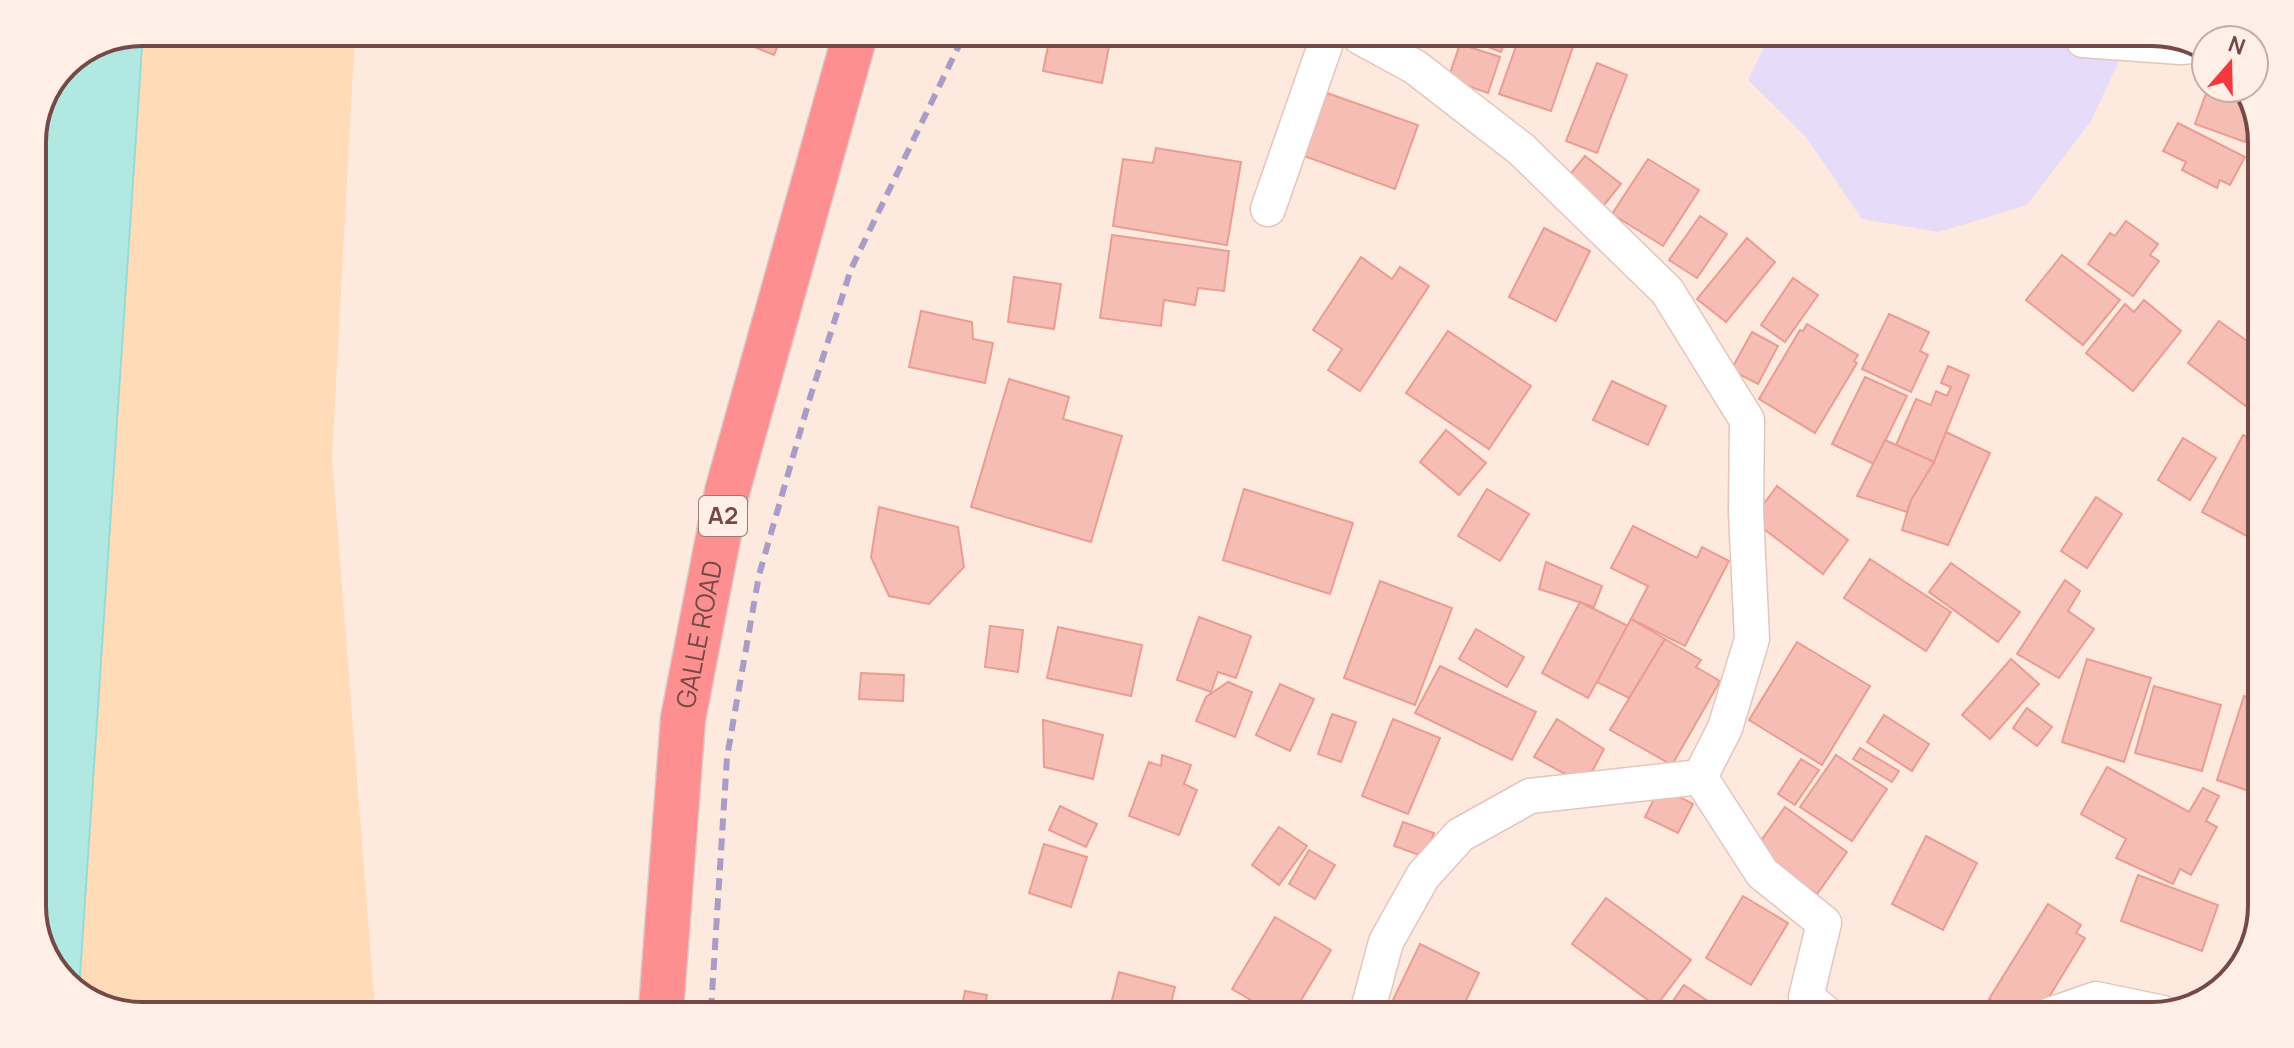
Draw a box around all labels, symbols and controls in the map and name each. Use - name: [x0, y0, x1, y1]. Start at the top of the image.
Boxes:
- north arrow: [2190, 24, 2270, 104]
- text: N: [2224, 28, 2249, 62]
- road number: A2: [699, 496, 747, 536]
- street label: GALLE ROAD: [667, 557, 730, 711]

